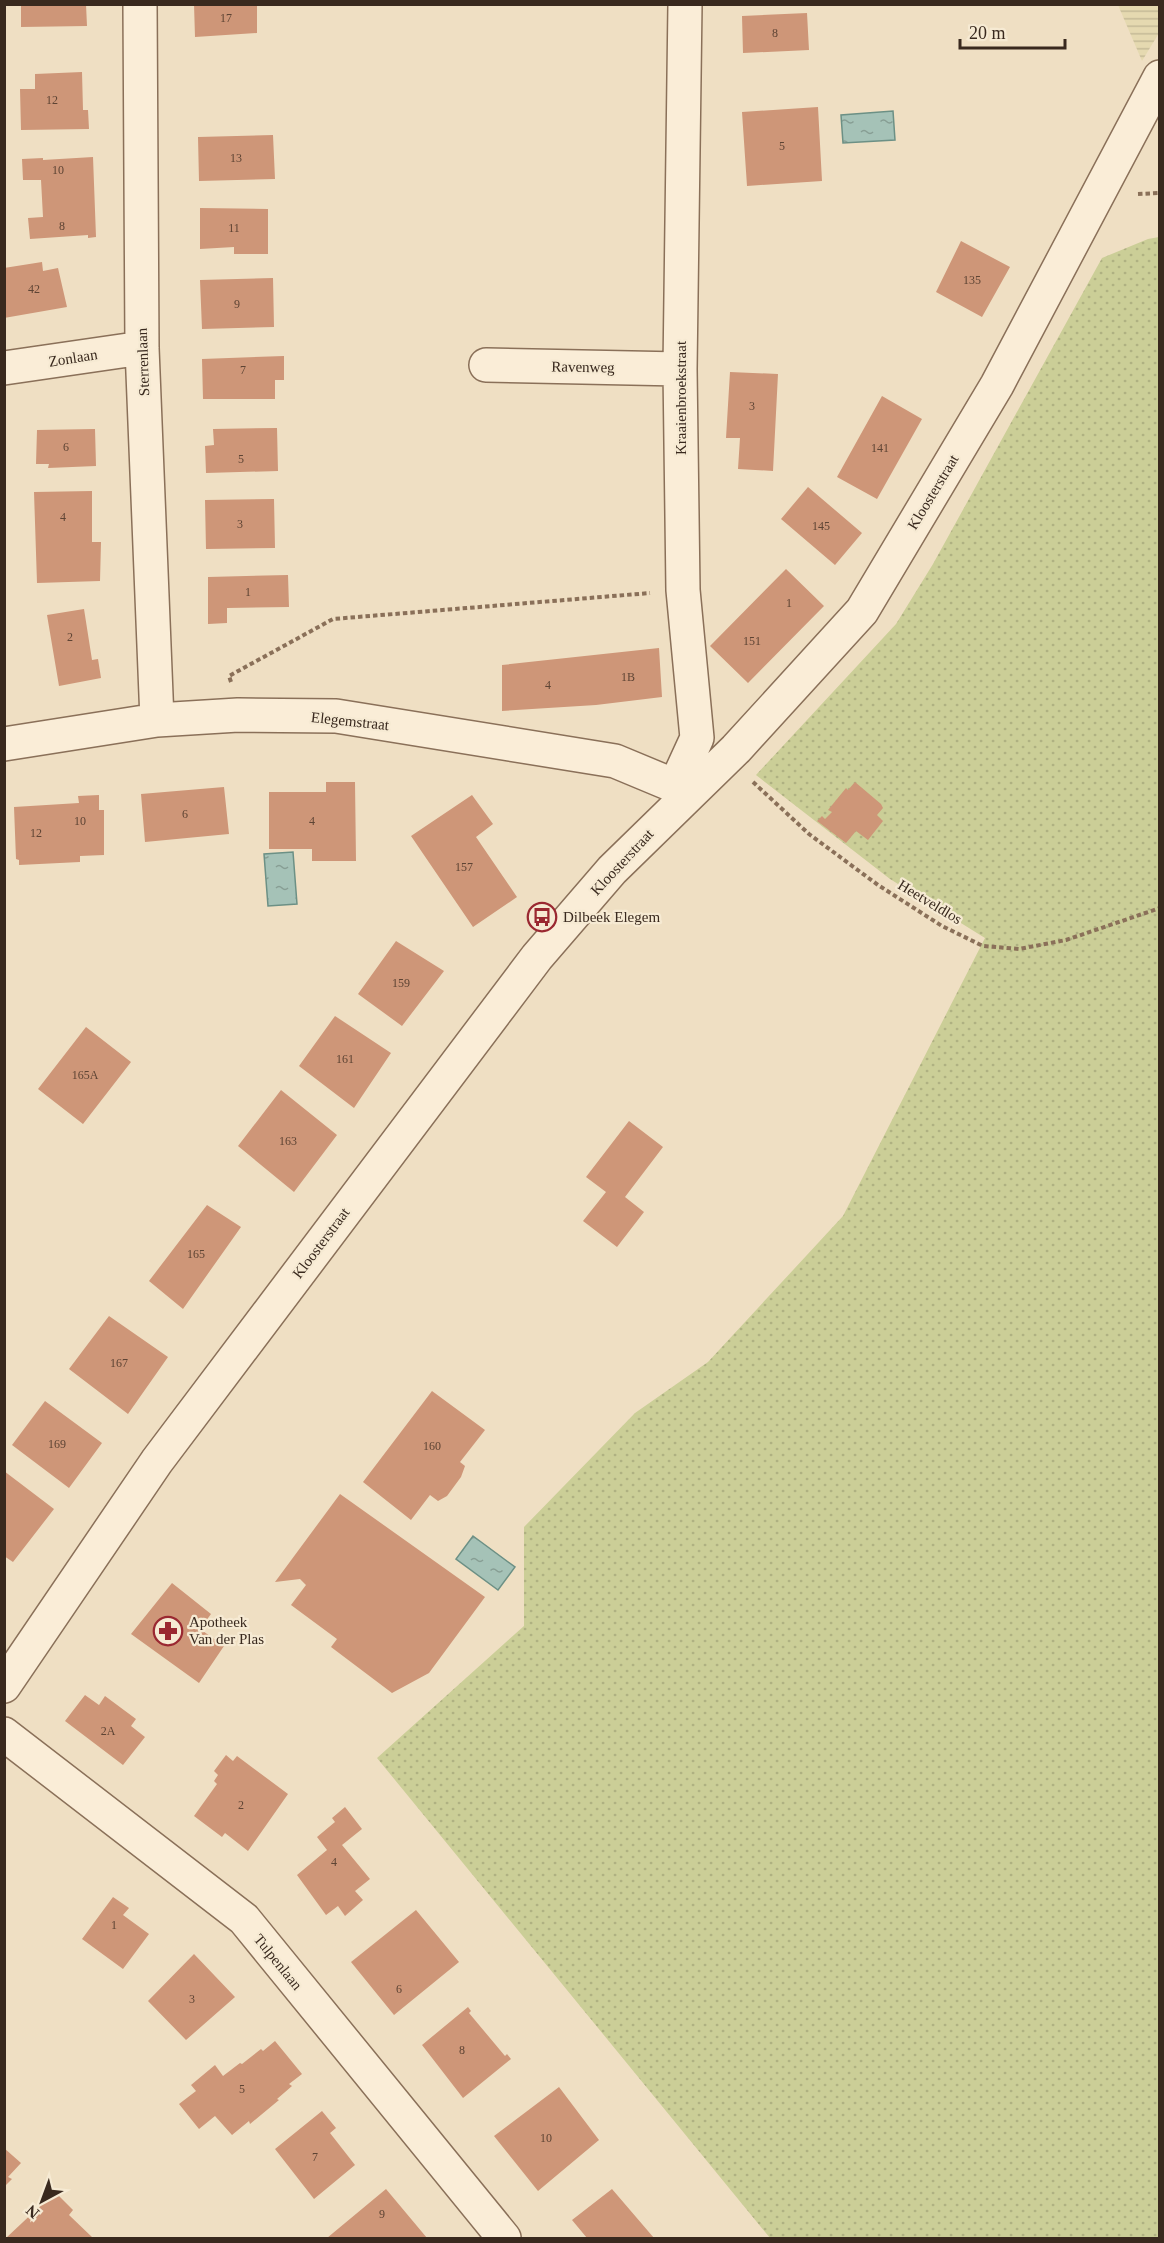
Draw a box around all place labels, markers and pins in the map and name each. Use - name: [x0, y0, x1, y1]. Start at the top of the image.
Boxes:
- bus stop icon: Dilbeek Elegem: [526, 901, 558, 933]
- place label: Dilbeek Elegem: [563, 909, 660, 925]
- place label: Apotheek Van der Plas: [189, 1614, 264, 1647]
- pharmacy icon: Apotheek Van der Plas: [152, 1615, 184, 1647]

